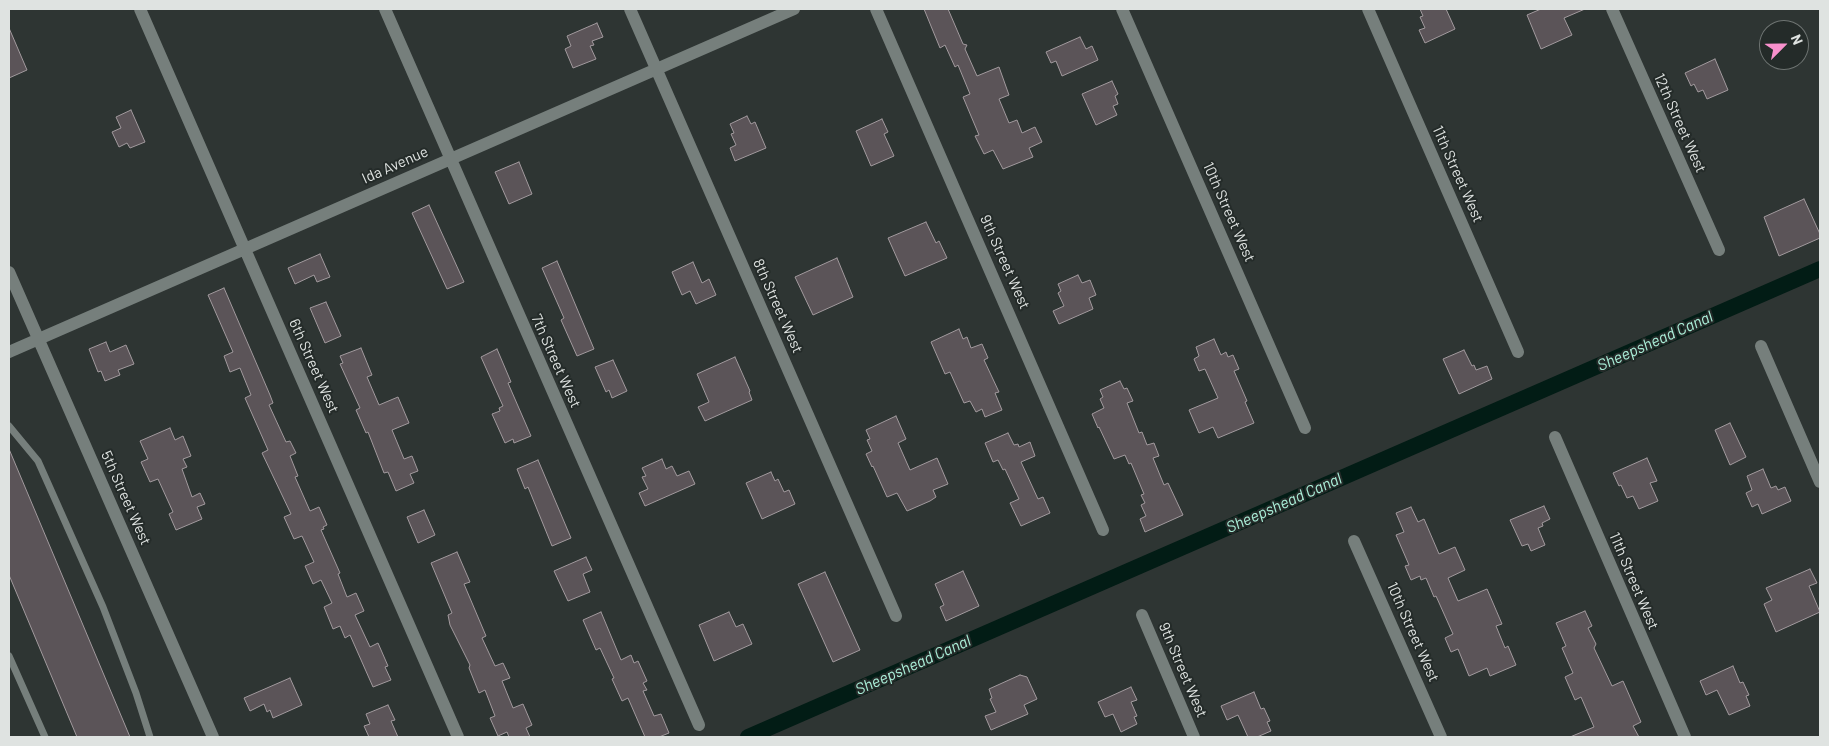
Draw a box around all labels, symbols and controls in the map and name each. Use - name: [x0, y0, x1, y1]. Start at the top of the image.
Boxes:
- north arrow: [1759, 20, 1809, 70]
- text: N: [1788, 32, 1807, 47]
- street label: 12th Street West: [1650, 71, 1710, 175]
- street label: 11th Street West: [1429, 123, 1487, 225]
- street label: Ida Avenue: [359, 142, 431, 188]
- street label: 10th Street West: [1199, 159, 1259, 265]
- street label: 9th Street West: [976, 212, 1034, 312]
- street label: 8th Street West: [749, 256, 807, 356]
- water label: Sheepshead Canal: [1594, 307, 1716, 375]
- street label: 7th Street West: [527, 311, 585, 411]
- street label: 6th Street West: [285, 316, 343, 416]
- street label: 5th Street West: [97, 448, 155, 548]
- water label: Sheepshead Canal: [1223, 469, 1345, 537]
- street label: 11th Street West: [1605, 530, 1663, 632]
- street label: 10th Street West: [1383, 579, 1443, 685]
- street label: 9th Street West: [1155, 620, 1211, 720]
- water label: Sheepshead Canal: [852, 631, 974, 699]

